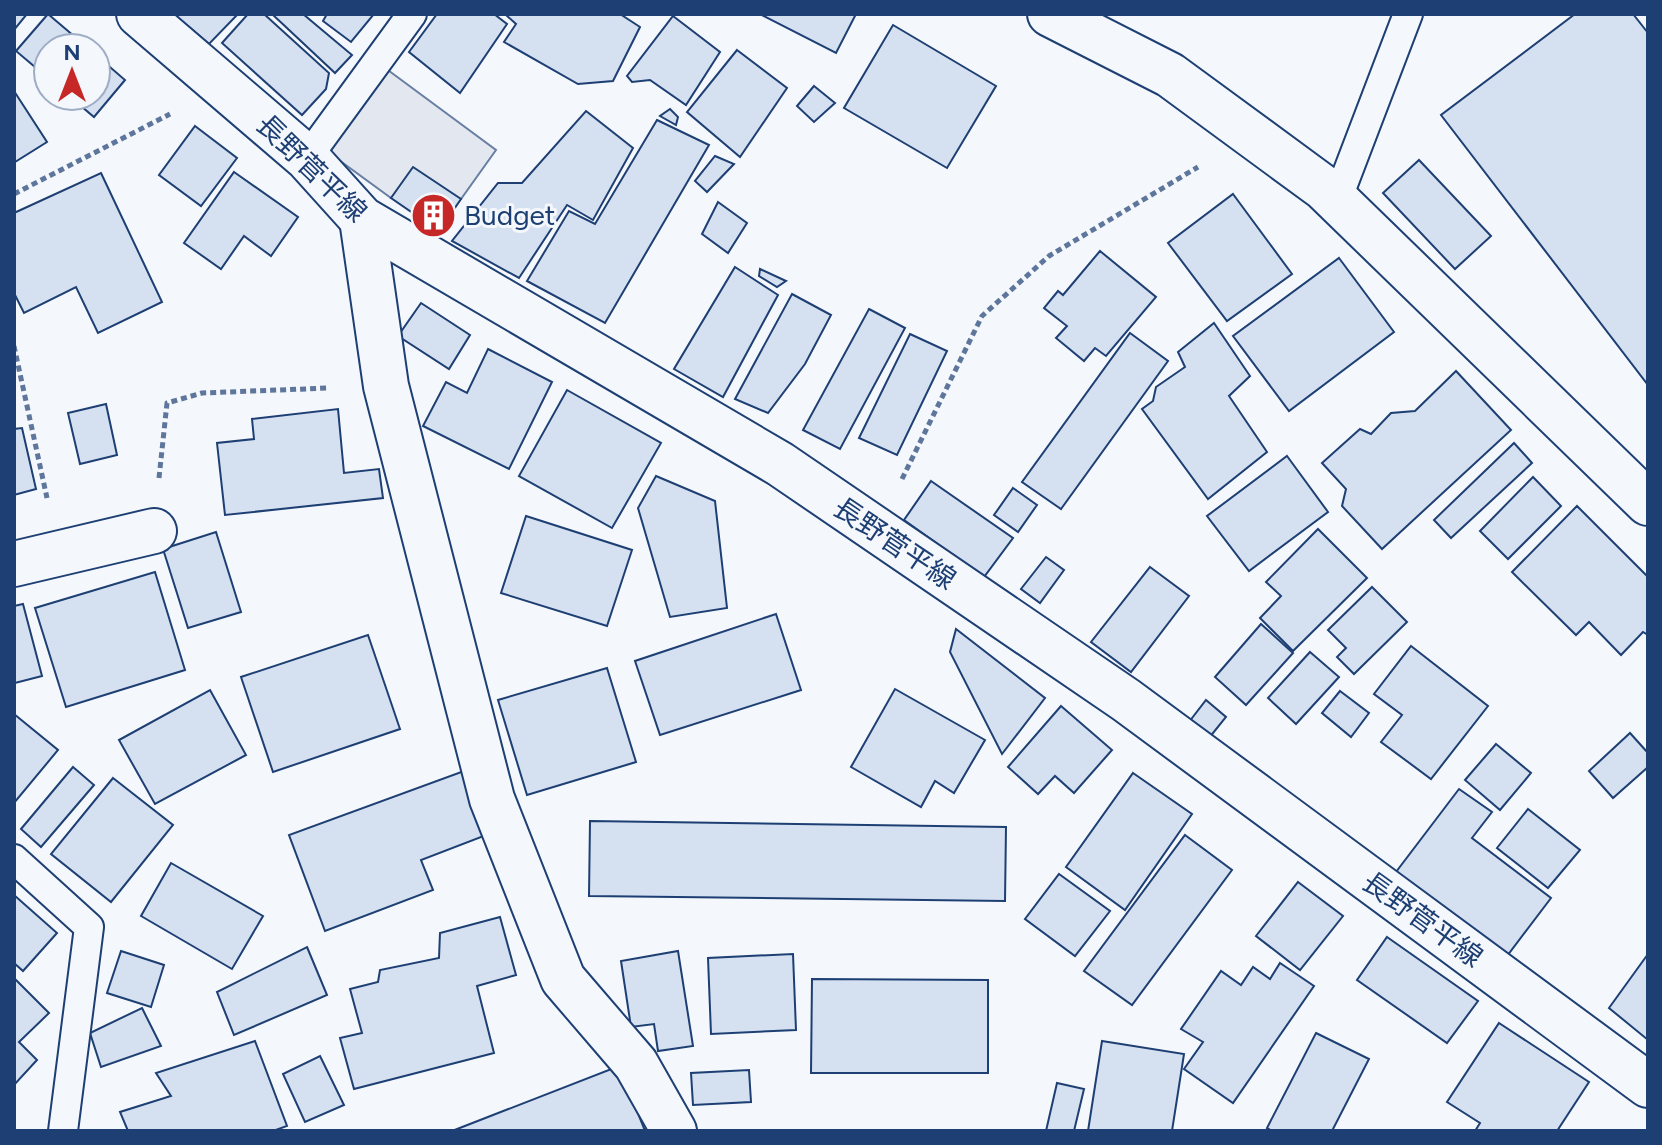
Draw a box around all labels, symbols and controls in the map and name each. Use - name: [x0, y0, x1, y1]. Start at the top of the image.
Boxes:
- north arrow: [32, 32, 112, 112]
- text: N: [63, 39, 81, 66]
- street label: 長野菅平線: [250, 107, 374, 229]
- building icon: Budget: [409, 191, 457, 239]
- place label: Budget: [464, 198, 555, 232]
- street label: 長野菅平線: [827, 490, 963, 596]
- street label: 長野菅平線: [1356, 864, 1490, 974]

